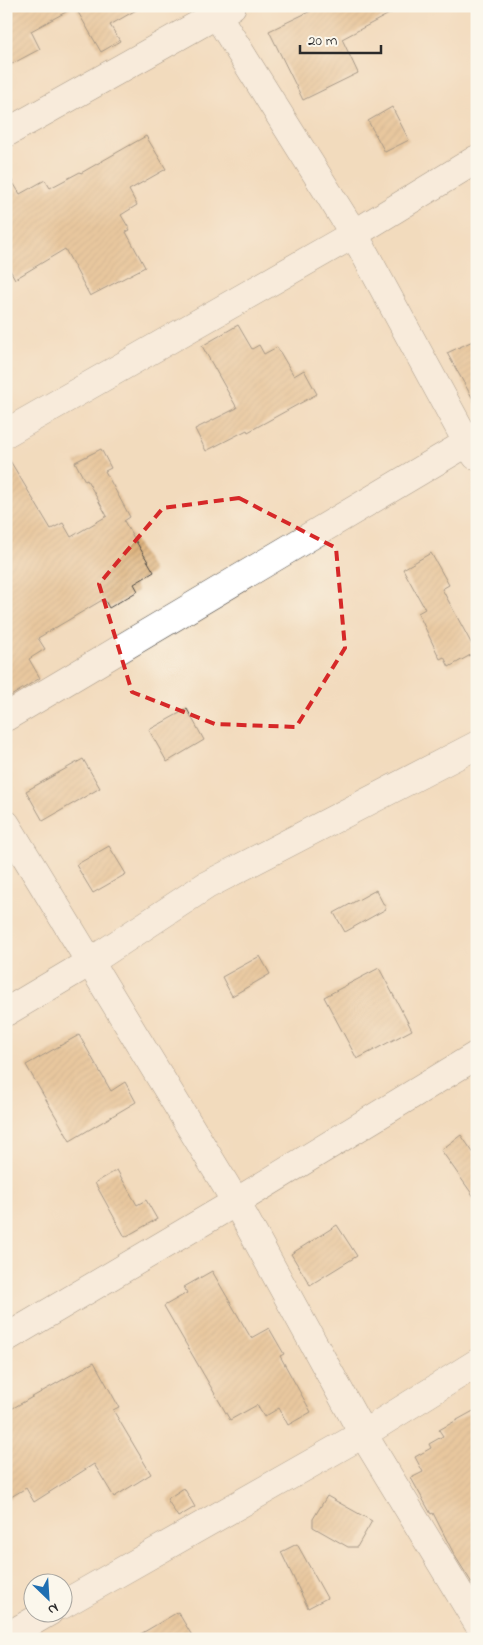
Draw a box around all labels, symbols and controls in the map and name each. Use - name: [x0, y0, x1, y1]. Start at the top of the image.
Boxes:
- scale bar: [300, 22, 382, 54]
- text: 20 m: [308, 30, 338, 52]
- north arrow: [22, 1572, 72, 1622]
- text: N: [44, 1597, 62, 1620]

